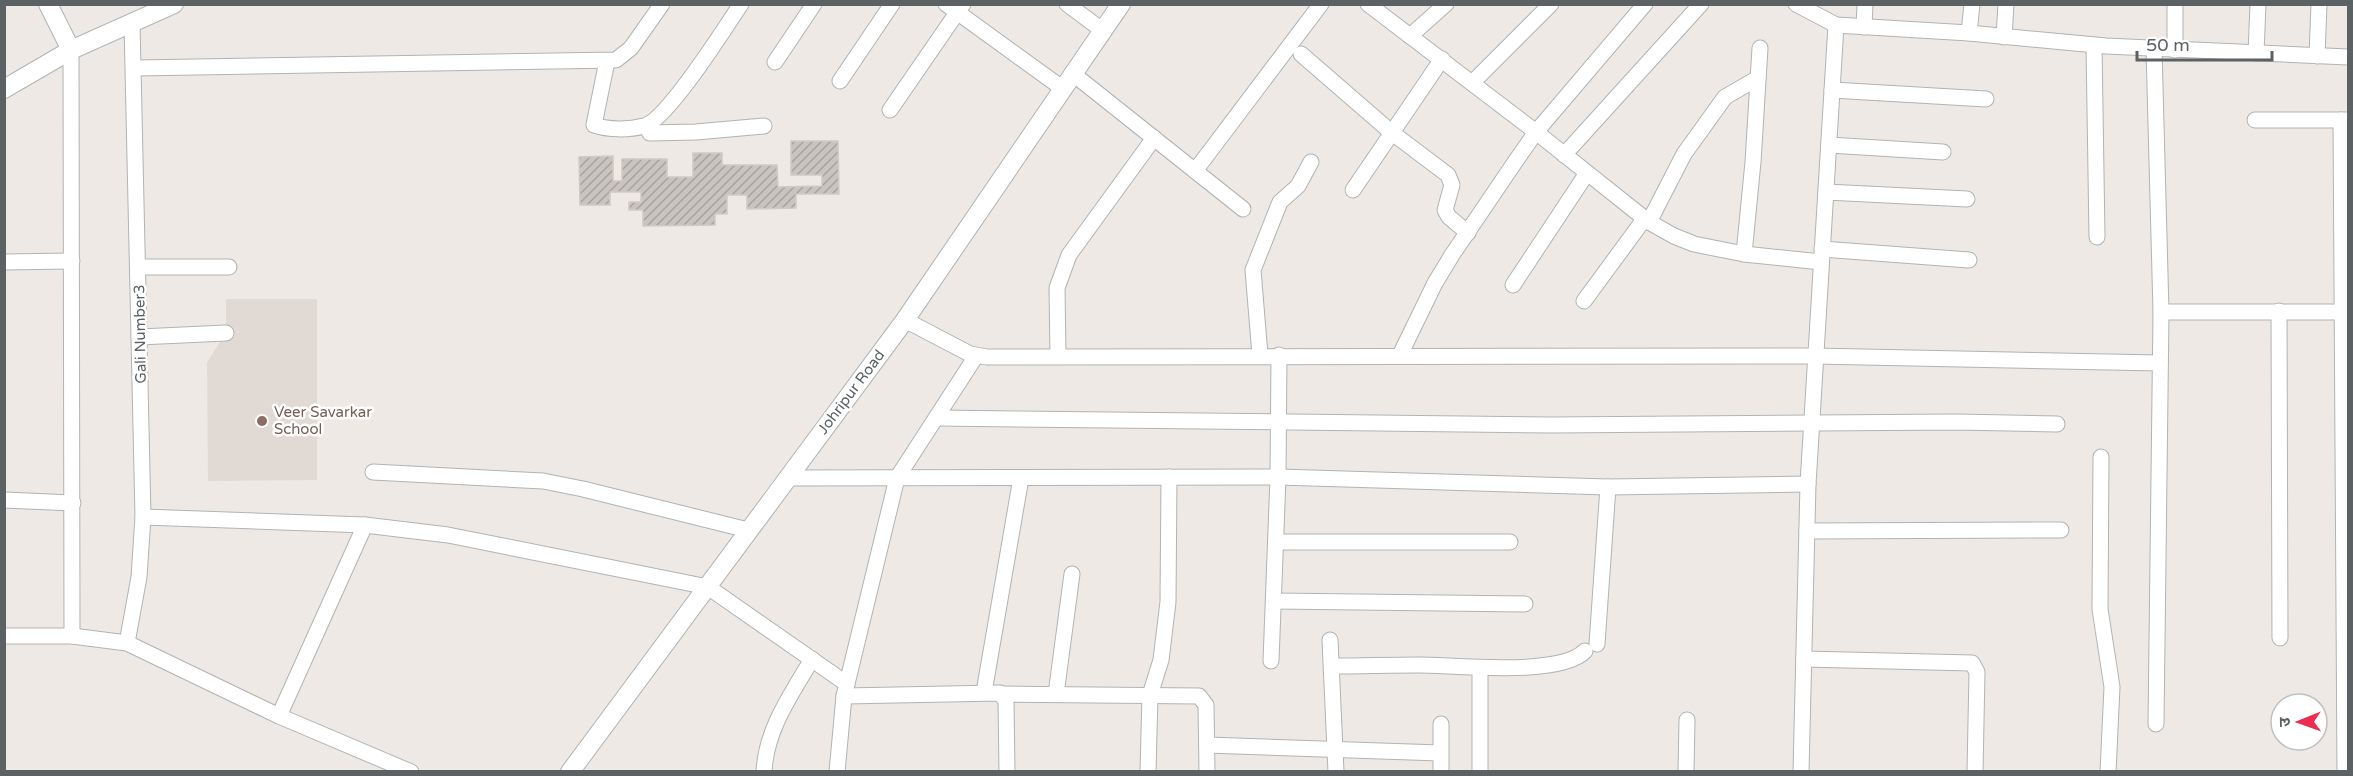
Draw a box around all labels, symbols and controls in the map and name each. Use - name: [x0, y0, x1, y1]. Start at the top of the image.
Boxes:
- scale bar: [2137, 24, 2272, 62]
- text: 50 m: [2146, 34, 2190, 56]
- street label: Gali Number3: [130, 284, 150, 384]
- street label: Johripur Road: [814, 346, 888, 438]
- place label: Veer Savarkar School: [274, 403, 372, 438]
- marker: Veer Savarkar School: [255, 414, 269, 428]
- north arrow: [2269, 692, 2329, 752]
- text: उ: [2275, 717, 2295, 727]

